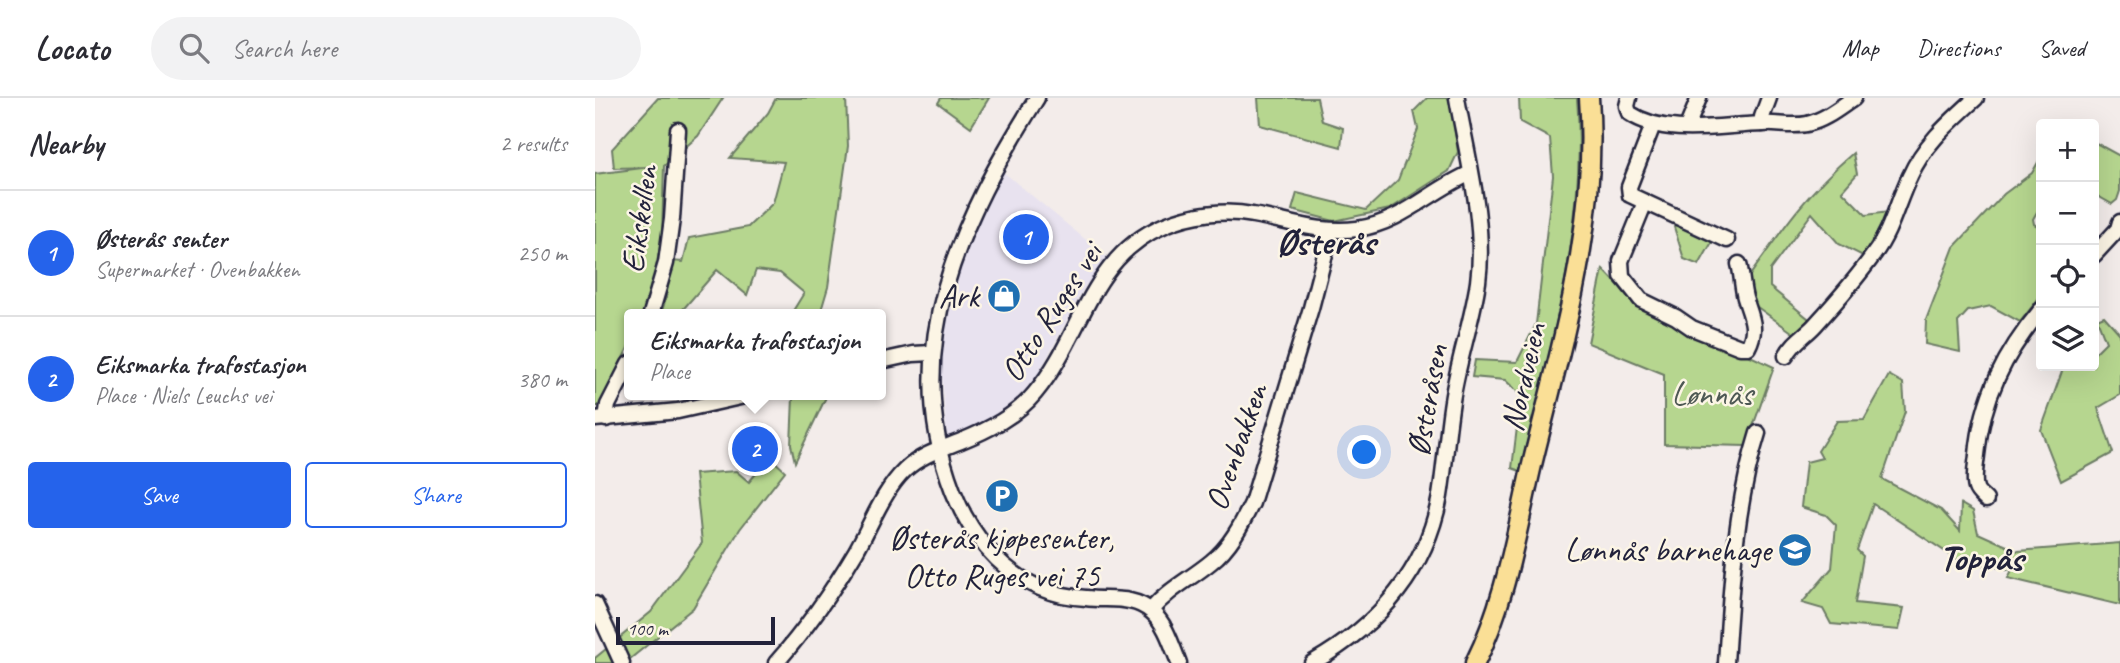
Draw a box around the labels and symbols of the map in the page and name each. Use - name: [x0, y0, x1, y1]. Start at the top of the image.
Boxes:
- street label: Eikskollen: [611, 161, 668, 275]
- pin: 1: [1003, 211, 1049, 263]
- district label: Østerås: [1277, 218, 1379, 265]
- street label: Otto Ruges vei: [991, 231, 1114, 389]
- place label: Ark: [939, 275, 981, 317]
- shop icon: Ark: [985, 277, 1023, 315]
- street label: Nordveien: [1490, 318, 1556, 435]
- street label: Østeråsen: [1397, 341, 1457, 459]
- park label: Lønnås: [1671, 373, 1755, 415]
- street label: Ovenbakken: [1195, 376, 1278, 516]
- pin: 2: [732, 423, 778, 475]
- your location: [1347, 435, 1381, 469]
- parking icon: Østerås kjøpesenter, Otto Ruges vei 75: [983, 477, 1021, 515]
- place label: Østerås kjøpesenter, Otto Ruges vei 75: [889, 517, 1115, 597]
- place label: Lønnås barnehage: [1565, 529, 1773, 571]
- school or university icon: Lønnås barnehage: [1776, 531, 1814, 569]
- district label: Toppås: [1939, 534, 2027, 581]
- scale bar: [616, 614, 775, 646]

